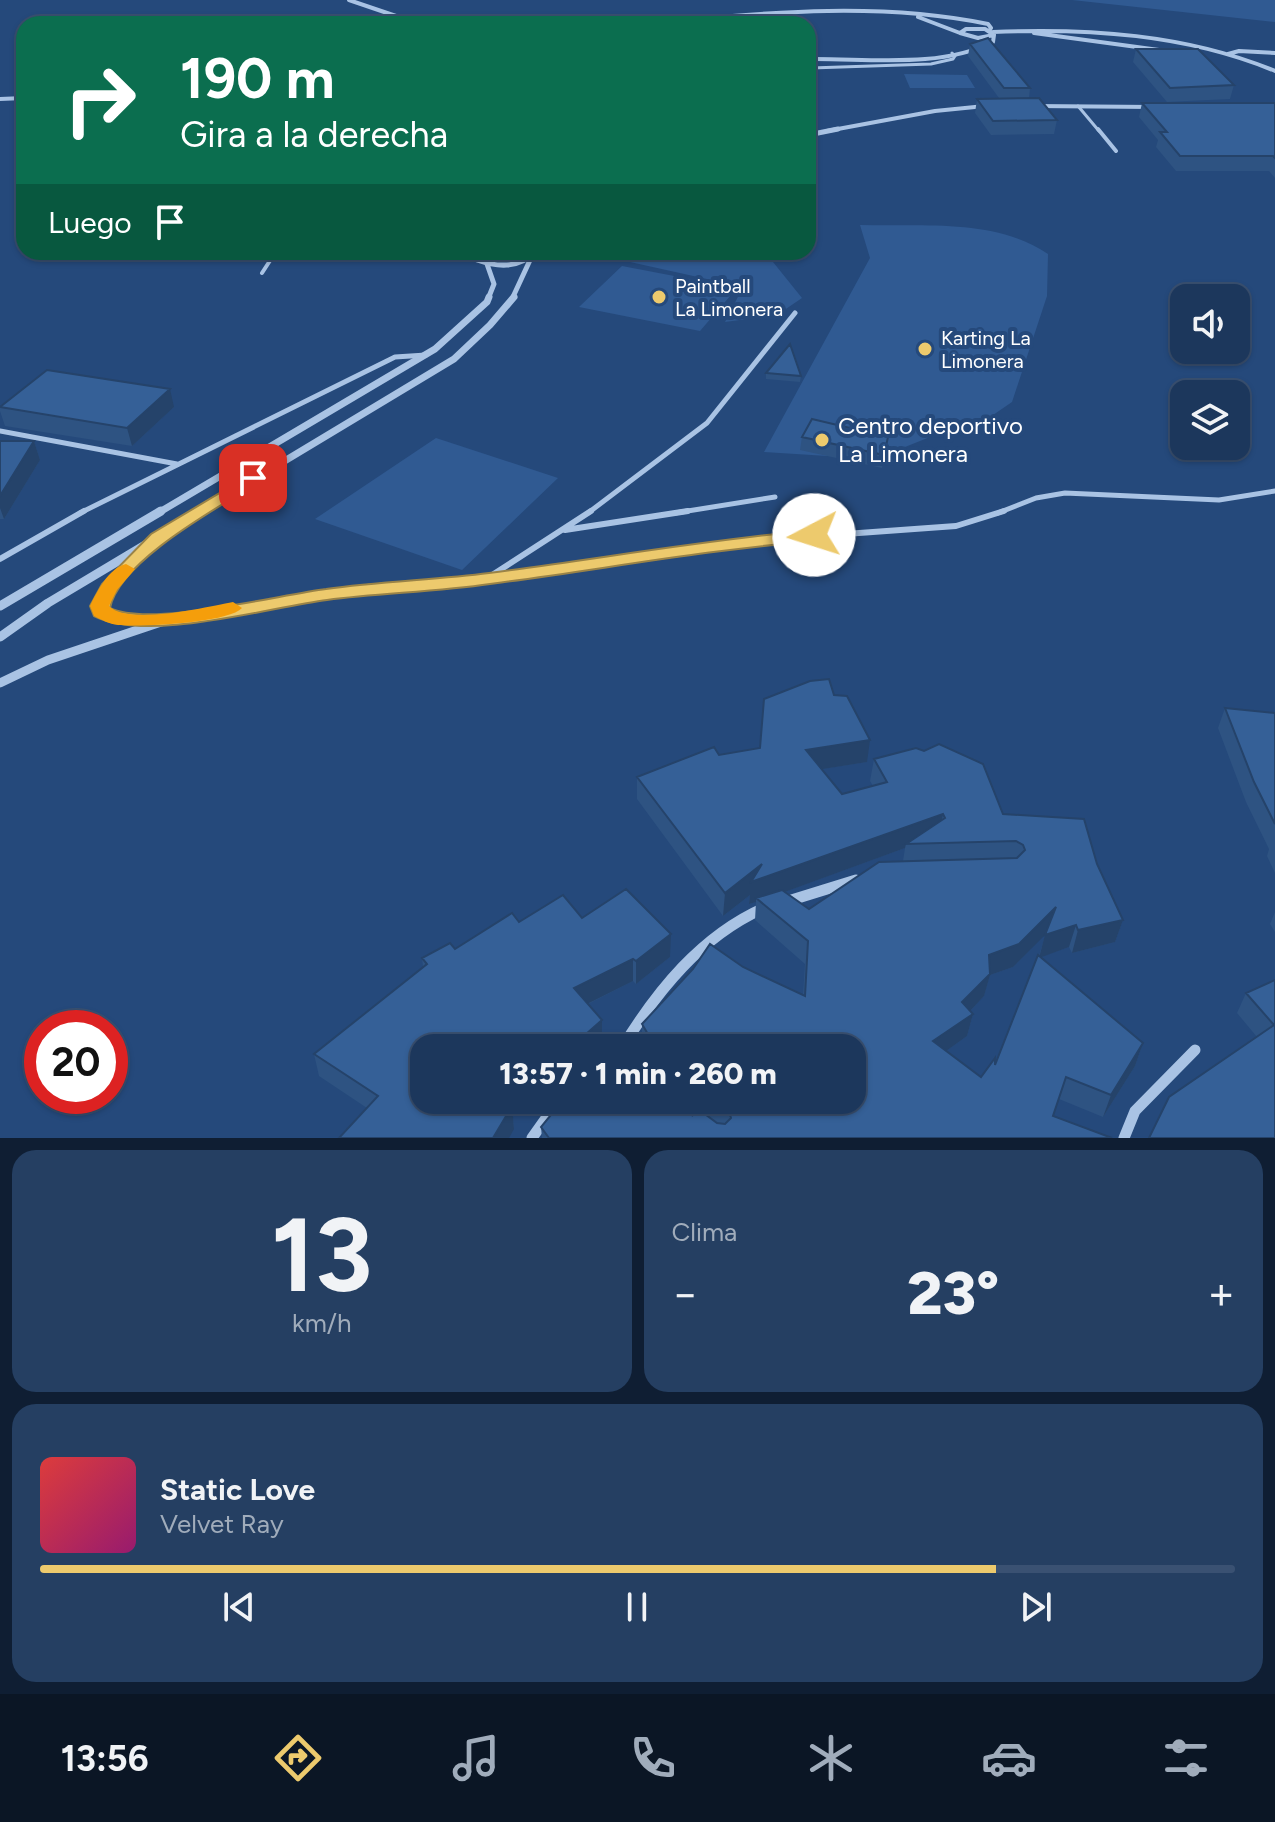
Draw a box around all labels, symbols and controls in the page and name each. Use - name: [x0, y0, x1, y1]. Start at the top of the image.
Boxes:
- text: 190 m: [180, 45, 335, 112]
- icon: right: [48, 48, 152, 152]
- text: Gira a la derecha: [180, 113, 448, 156]
- icon: arrive: [148, 200, 192, 244]
- text: Luego: [48, 204, 132, 241]
- place label: Paintball La Limonera: [675, 274, 783, 321]
- map controls: [1170, 284, 1250, 460]
- button: sound: [1170, 284, 1250, 364]
- marker: Paintball La Limonera: [650, 288, 668, 306]
- place label: Karting La Limonera: [941, 326, 1031, 373]
- marker: Karting La Limonera: [916, 340, 934, 358]
- button: layers: [1170, 380, 1250, 460]
- place label: Centro deportivo La Limonera: [838, 411, 1023, 468]
- marker: Centro deportivo La Limonera: [813, 431, 831, 449]
- pin: [219, 444, 287, 512]
- icon: arrive: [231, 456, 275, 500]
- position arrow: [772, 493, 856, 577]
- speed limit sign: 20: [24, 1010, 128, 1114]
- text: 13:57 · 1 min · 260 m: [499, 1055, 777, 1092]
- text: 13: [271, 1192, 373, 1317]
- text: Clima: [672, 1216, 737, 1248]
- text: 23°: [907, 1257, 999, 1329]
- text: −: [672, 1267, 699, 1320]
- text: +: [1208, 1267, 1235, 1320]
- text: km/h: [292, 1307, 351, 1339]
- text: Static Love: [160, 1471, 315, 1508]
- text: Velvet Ray: [160, 1508, 284, 1540]
- icon: previous: [217, 1585, 261, 1629]
- icon: pause: [615, 1585, 659, 1629]
- icon: next: [1014, 1585, 1058, 1629]
- icon: directions: [270, 1730, 326, 1786]
- icon: music: [448, 1730, 504, 1786]
- icon: phone: [625, 1730, 681, 1786]
- icon: climate: [803, 1730, 859, 1786]
- icon: car: [981, 1730, 1037, 1786]
- icon: filters: [1158, 1730, 1214, 1786]
- text: 13:56: [61, 1737, 149, 1780]

